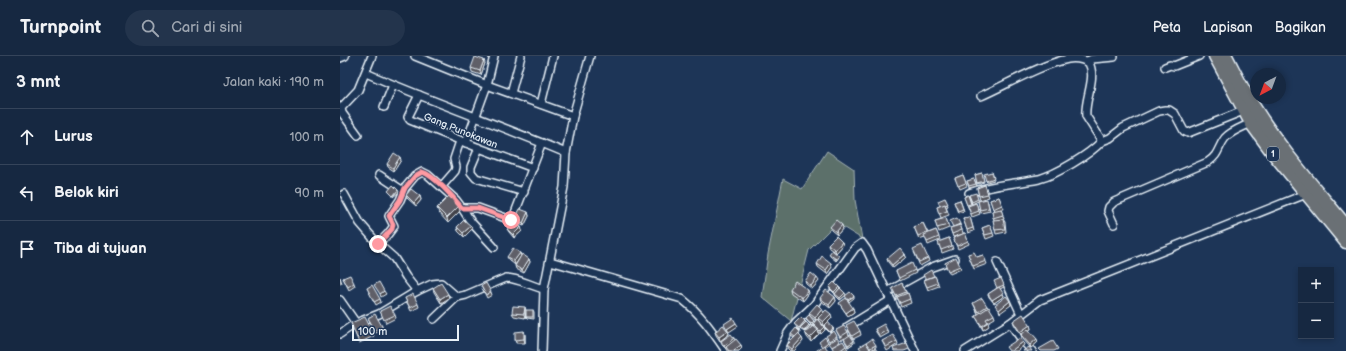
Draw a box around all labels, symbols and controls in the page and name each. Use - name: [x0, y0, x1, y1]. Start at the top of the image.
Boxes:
- search box: [125, 10, 405, 46]
- text: Turnpoint: [20, 16, 101, 39]
- icon: search: [139, 17, 161, 39]
- text: Cari di sini: [171, 18, 242, 37]
- text: Peta: [1153, 19, 1181, 36]
- text: Lapisan: [1203, 19, 1253, 36]
- text: Bagikan: [1275, 19, 1326, 36]
- north arrow: [1250, 68, 1286, 104]
- text: 3 mnt: [16, 72, 60, 92]
- text: Jalan kaki · 190 m: [223, 74, 324, 90]
- street label: Gang Punokawan: [422, 111, 500, 151]
- icon: ahead: [16, 126, 38, 148]
- text: Lurus: [54, 127, 93, 146]
- text: 100 m: [289, 129, 324, 145]
- road number: 1: [1267, 147, 1279, 161]
- icon: left: [16, 182, 38, 204]
- text: Belok kiri: [54, 183, 119, 202]
- text: 90 m: [295, 185, 324, 201]
- route start: [502, 211, 520, 229]
- route end: [369, 235, 387, 253]
- icon: arrive: [16, 238, 38, 260]
- text: Tiba di tujuan: [54, 239, 147, 258]
- map controls: [1298, 267, 1334, 339]
- button: +: [1298, 267, 1334, 303]
- button: −: [1298, 303, 1334, 339]
- scale bar: [352, 323, 459, 342]
- text: 100 m: [358, 325, 387, 338]

